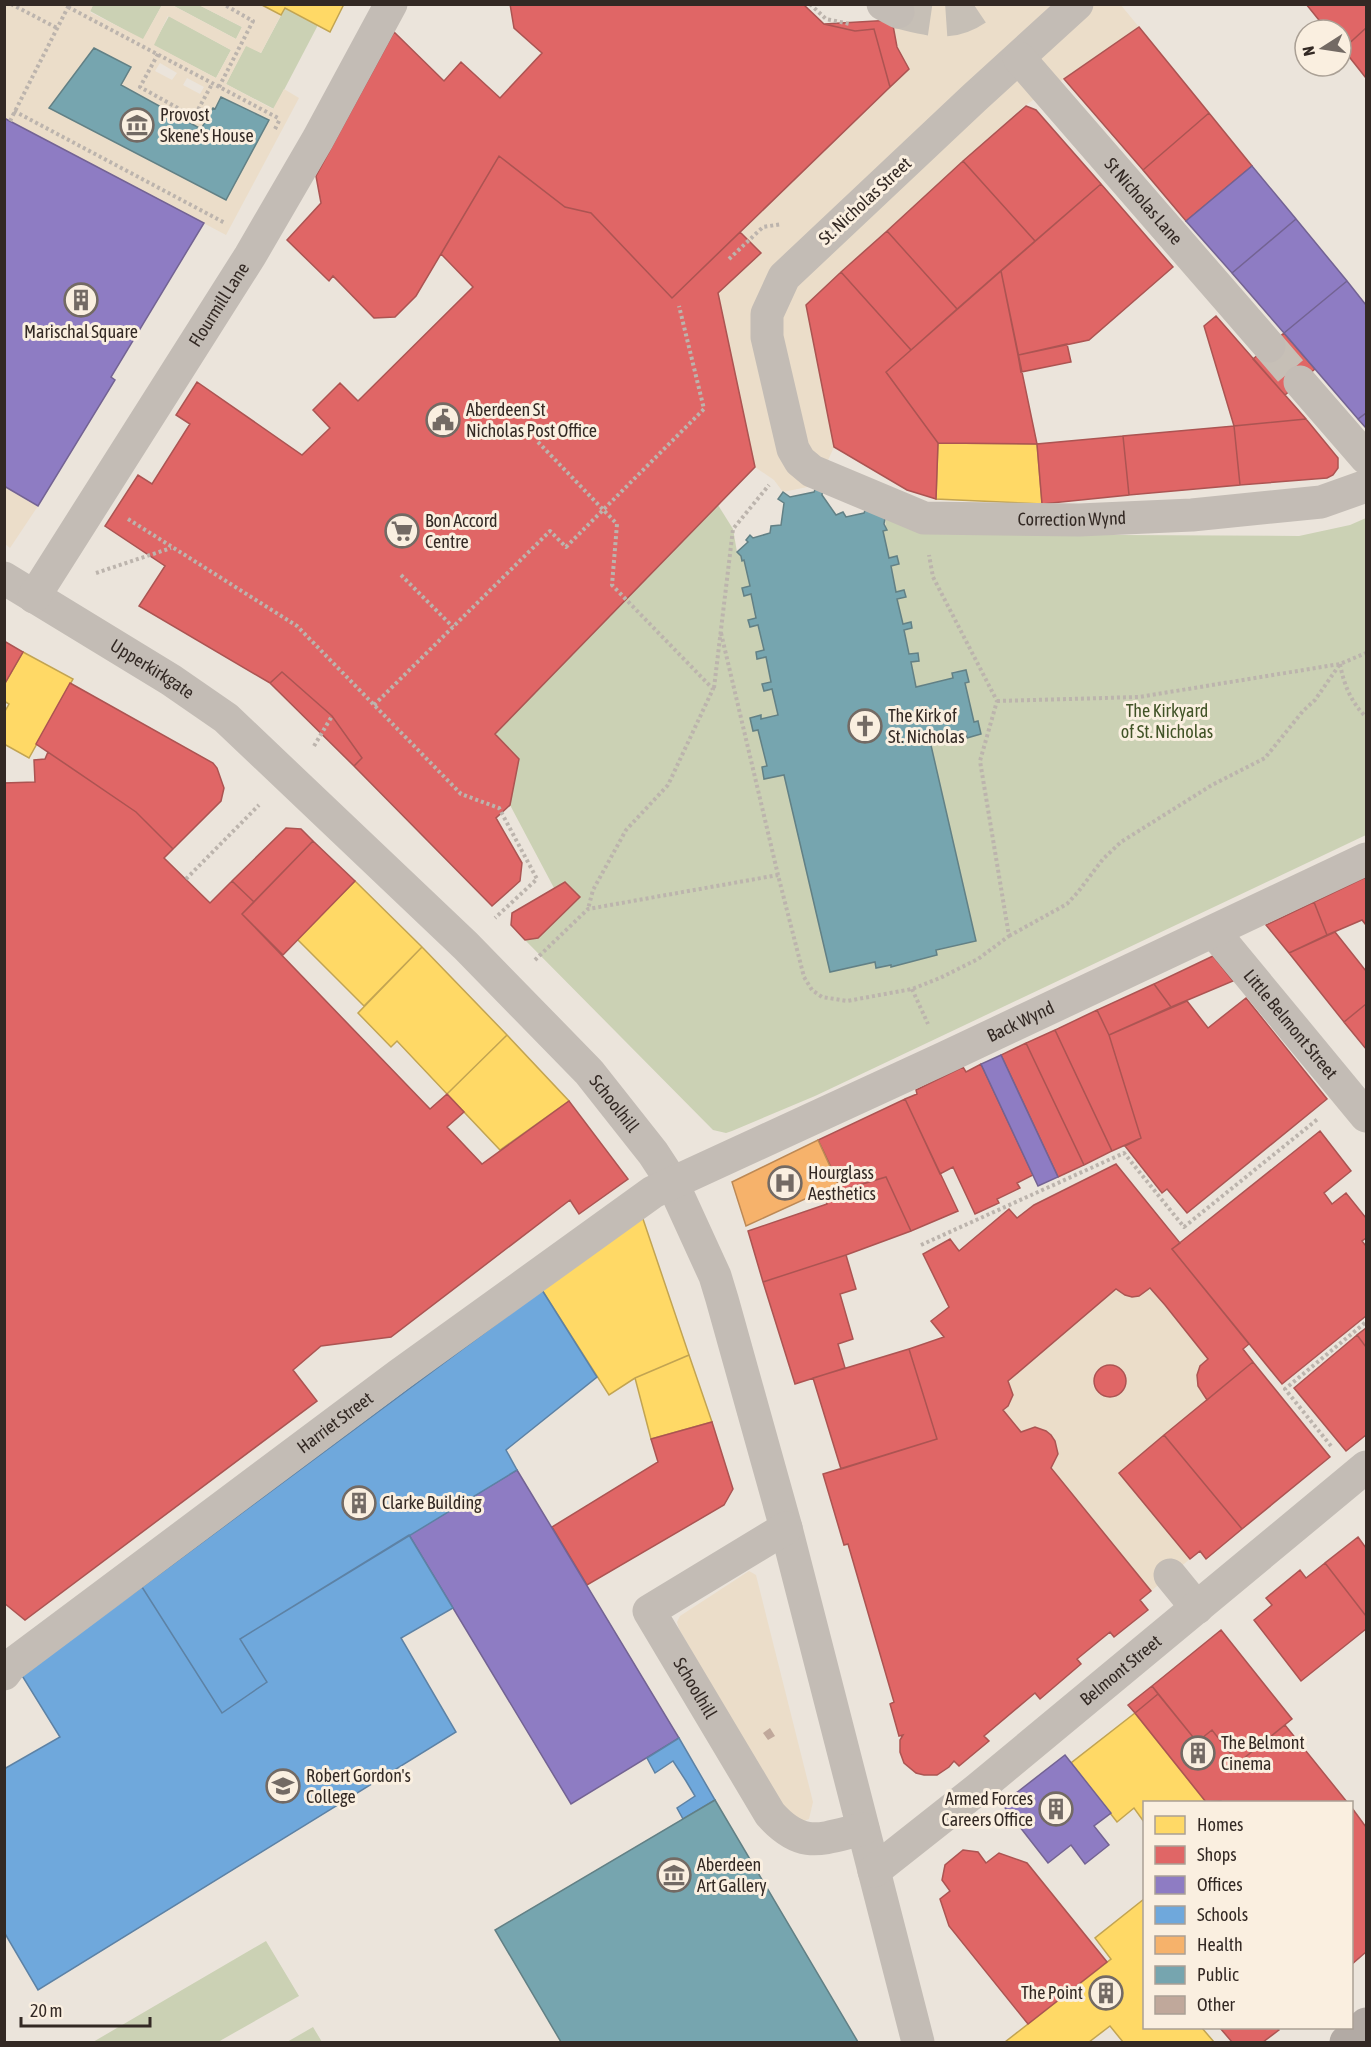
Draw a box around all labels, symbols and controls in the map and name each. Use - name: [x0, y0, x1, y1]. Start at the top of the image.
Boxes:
- north arrow: [1293, 18, 1353, 78]
- text: N: [1299, 45, 1318, 58]
- place label: Provost Skene's House: [160, 104, 254, 146]
- museum icon: Provost Skene's House: [119, 107, 155, 143]
- street label: St. Nicholas Street: [814, 153, 915, 249]
- street label: St Nicholas Lane: [1101, 153, 1187, 249]
- street label: Flourmill Lane: [184, 258, 253, 351]
- building icon: Marischal Square: [63, 282, 99, 318]
- place label: Marischal Square: [24, 321, 138, 342]
- place label: Aberdeen St Nicholas Post Office: [466, 399, 597, 441]
- public building icon: Aberdeen St Nicholas Post Office: [425, 402, 461, 438]
- street label: Correction Wynd: [1017, 507, 1127, 530]
- place label: Bon Accord Centre: [425, 510, 498, 552]
- supermarket icon: Bon Accord Centre: [384, 513, 420, 549]
- street label: Upperkirkgate: [107, 635, 198, 703]
- park label: The Kirkyard of St. Nicholas: [1121, 700, 1213, 742]
- place label: The Kirk of St. Nicholas: [888, 705, 965, 747]
- church icon: The Kirk of St. Nicholas: [847, 708, 883, 744]
- street label: Little Belmont Street: [1240, 965, 1342, 1083]
- street label: Back Wynd: [984, 997, 1057, 1046]
- street label: Schoolhill: [585, 1071, 644, 1136]
- place label: Hourglass Aesthetics: [808, 1162, 876, 1204]
- hospital icon: Hourglass Aesthetics: [767, 1165, 803, 1201]
- street label: Harriet Street: [293, 1387, 377, 1457]
- building icon: Clarke Building: [341, 1485, 377, 1521]
- place label: Clarke Building: [382, 1492, 482, 1513]
- street label: Belmont Street: [1076, 1630, 1165, 1710]
- street label: Schoolhill: [669, 1654, 722, 1722]
- place label: The Belmont Cinema: [1221, 1732, 1305, 1774]
- building icon: The Belmont Cinema: [1180, 1735, 1216, 1771]
- place label: Robert Gordon's College: [306, 1765, 411, 1807]
- school or university icon: Robert Gordon's College: [265, 1768, 301, 1804]
- place label: Armed Forces Careers Office: [942, 1788, 1033, 1830]
- building icon: Armed Forces Careers Office: [1038, 1791, 1074, 1827]
- legend: [1143, 1801, 1353, 2029]
- text: Homes: [1197, 1814, 1243, 1835]
- text: Shops: [1197, 1844, 1237, 1865]
- place label: Aberdeen Art Gallery: [697, 1854, 767, 1896]
- museum icon: Aberdeen Art Gallery: [656, 1857, 692, 1893]
- text: Offices: [1197, 1874, 1243, 1895]
- text: Schools: [1197, 1904, 1248, 1925]
- text: Health: [1197, 1934, 1243, 1955]
- text: Public: [1197, 1964, 1239, 1985]
- building icon: The Point: [1088, 1975, 1124, 2011]
- place label: The Point: [1021, 1982, 1083, 2003]
- scale bar: [21, 1990, 150, 2028]
- text: Other: [1197, 1994, 1236, 2015]
- text: 20 m: [30, 2000, 62, 2021]

